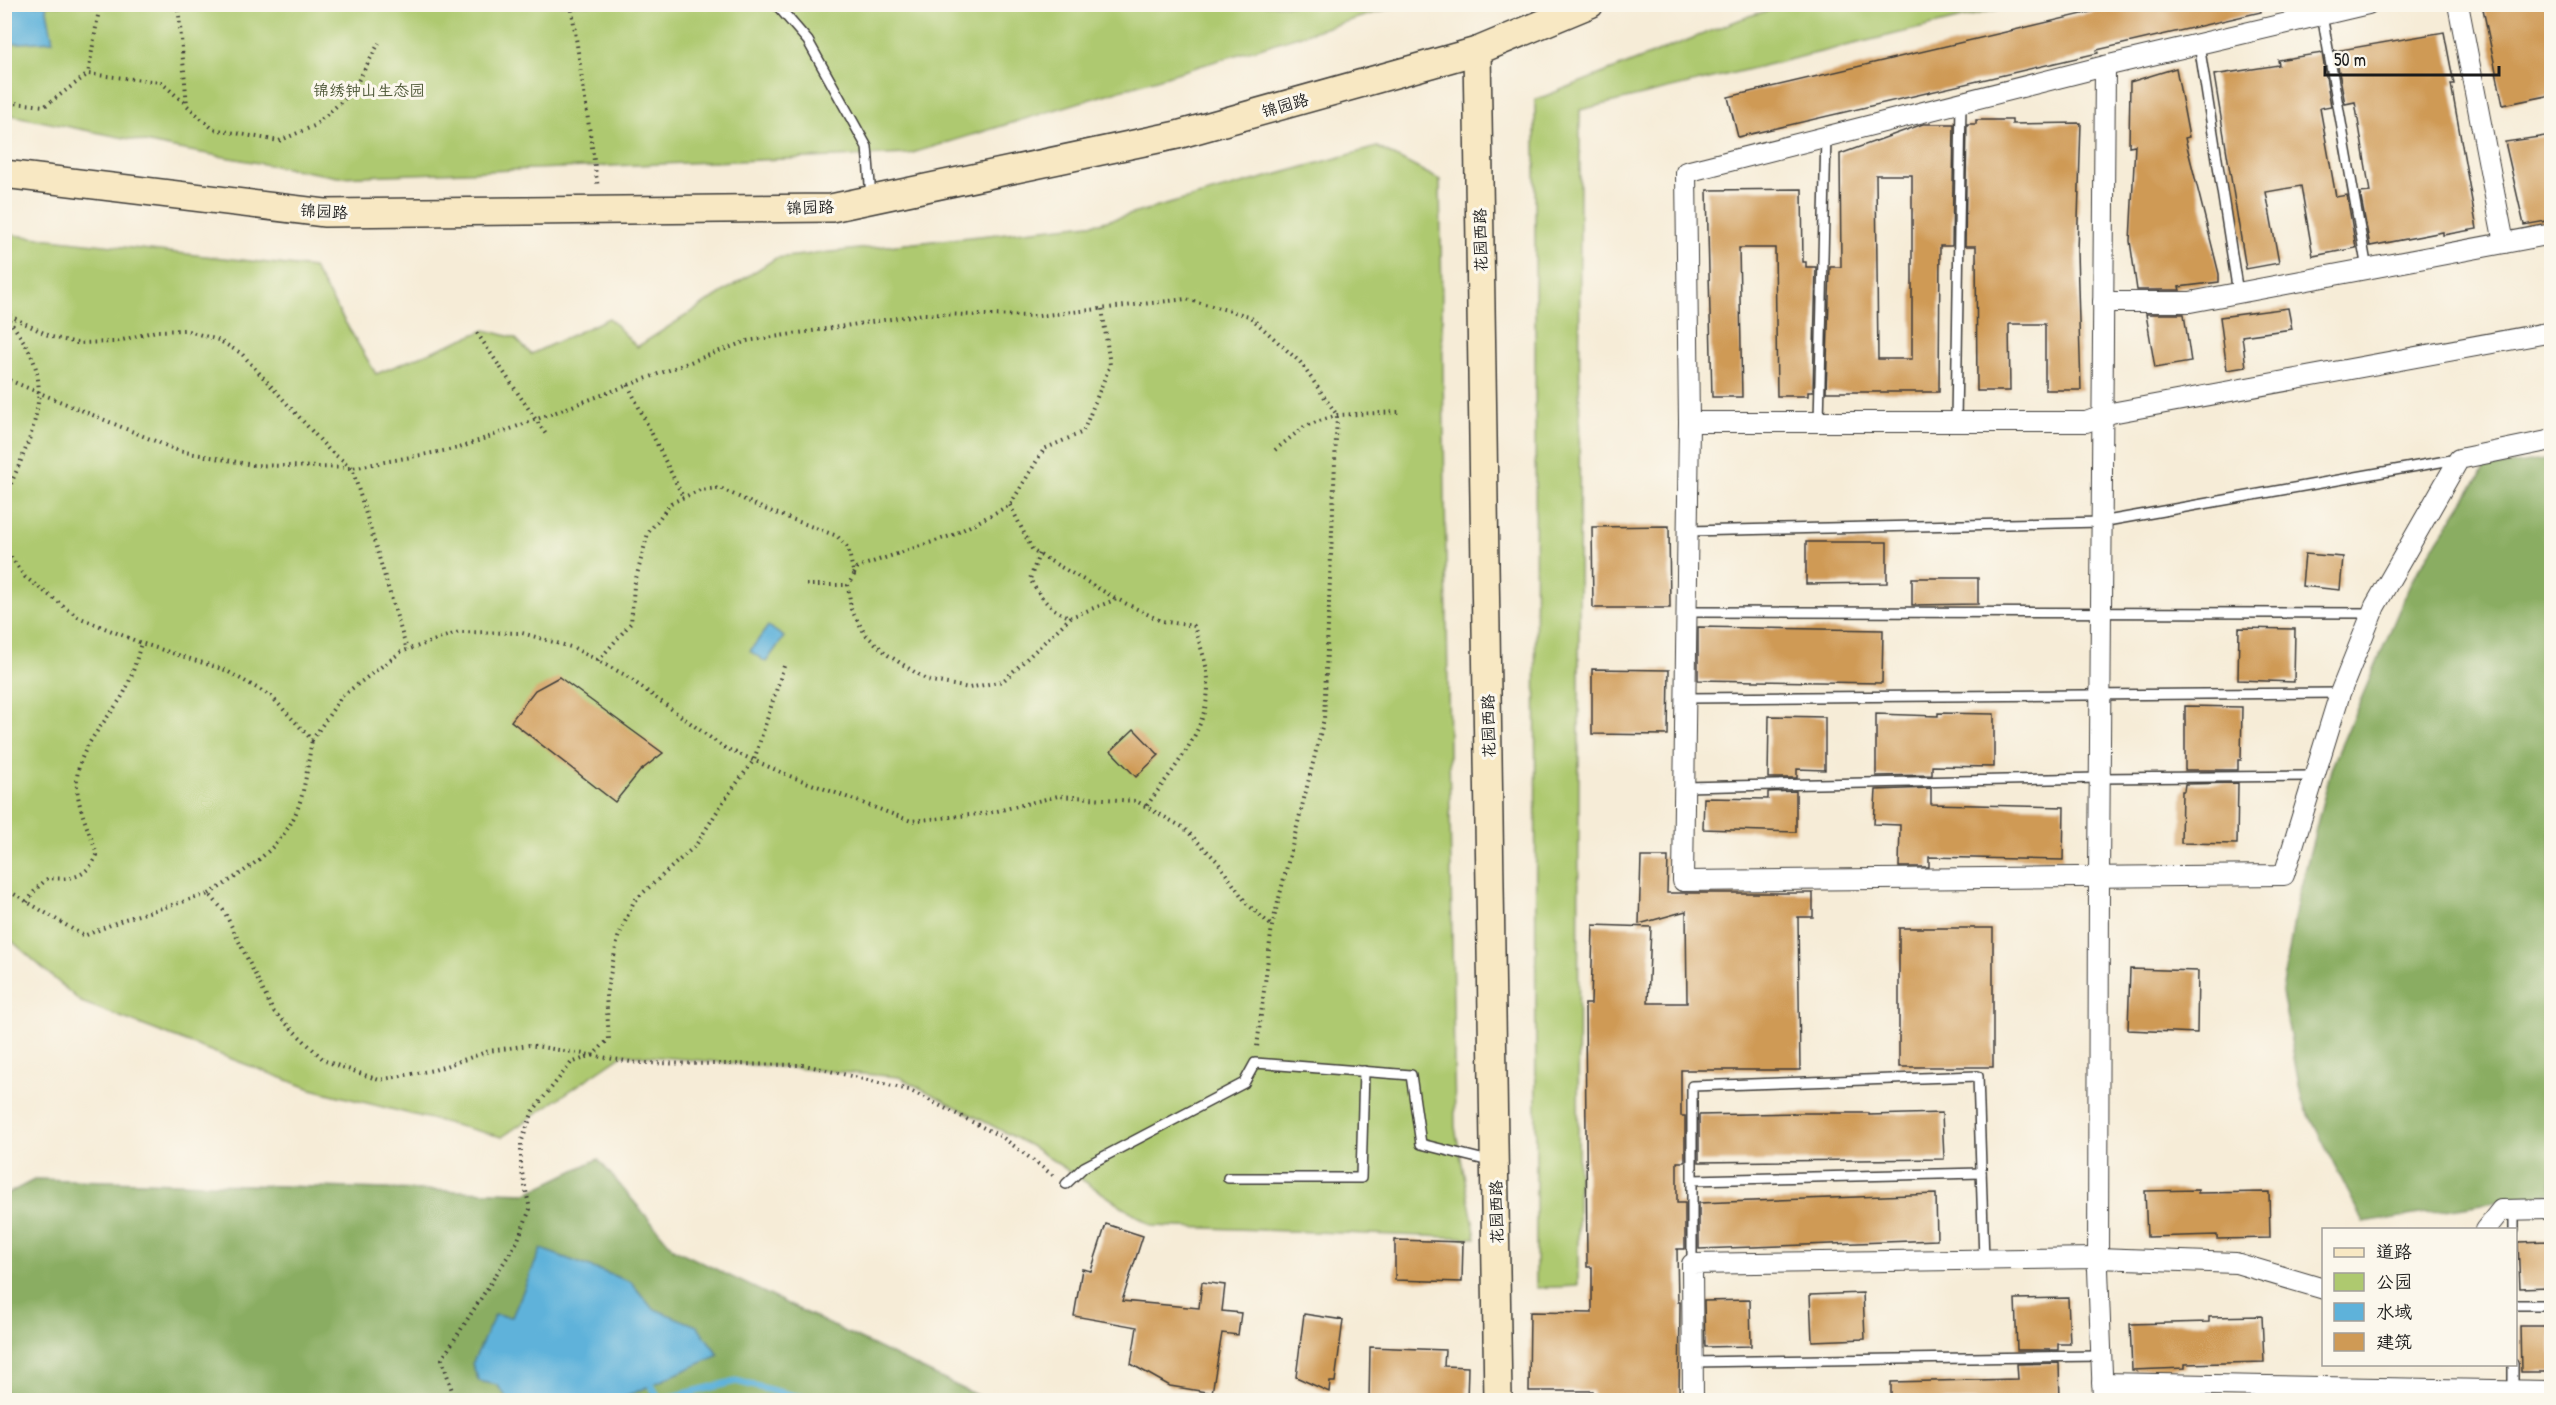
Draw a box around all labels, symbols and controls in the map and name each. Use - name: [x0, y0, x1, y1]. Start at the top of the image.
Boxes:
- scale bar: [2325, 39, 2499, 77]
- text: 50 m: [2334, 47, 2366, 72]
- park label: 锦绣钟山生态园: [313, 79, 425, 101]
- street label: 锦园路: [1259, 88, 1311, 122]
- street label: 锦园路: [786, 195, 834, 219]
- street label: 锦园路: [299, 199, 349, 223]
- street label: 花园西路: [1468, 208, 1492, 272]
- street label: 花园西路: [1476, 694, 1500, 758]
- street label: 花园西路: [1484, 1180, 1508, 1244]
- legend: [2322, 1228, 2517, 1366]
- text: 道路: [2376, 1239, 2412, 1264]
- text: 公园: [2376, 1269, 2412, 1294]
- text: 水域: [2376, 1299, 2412, 1324]
- text: 建筑: [2376, 1329, 2412, 1354]

